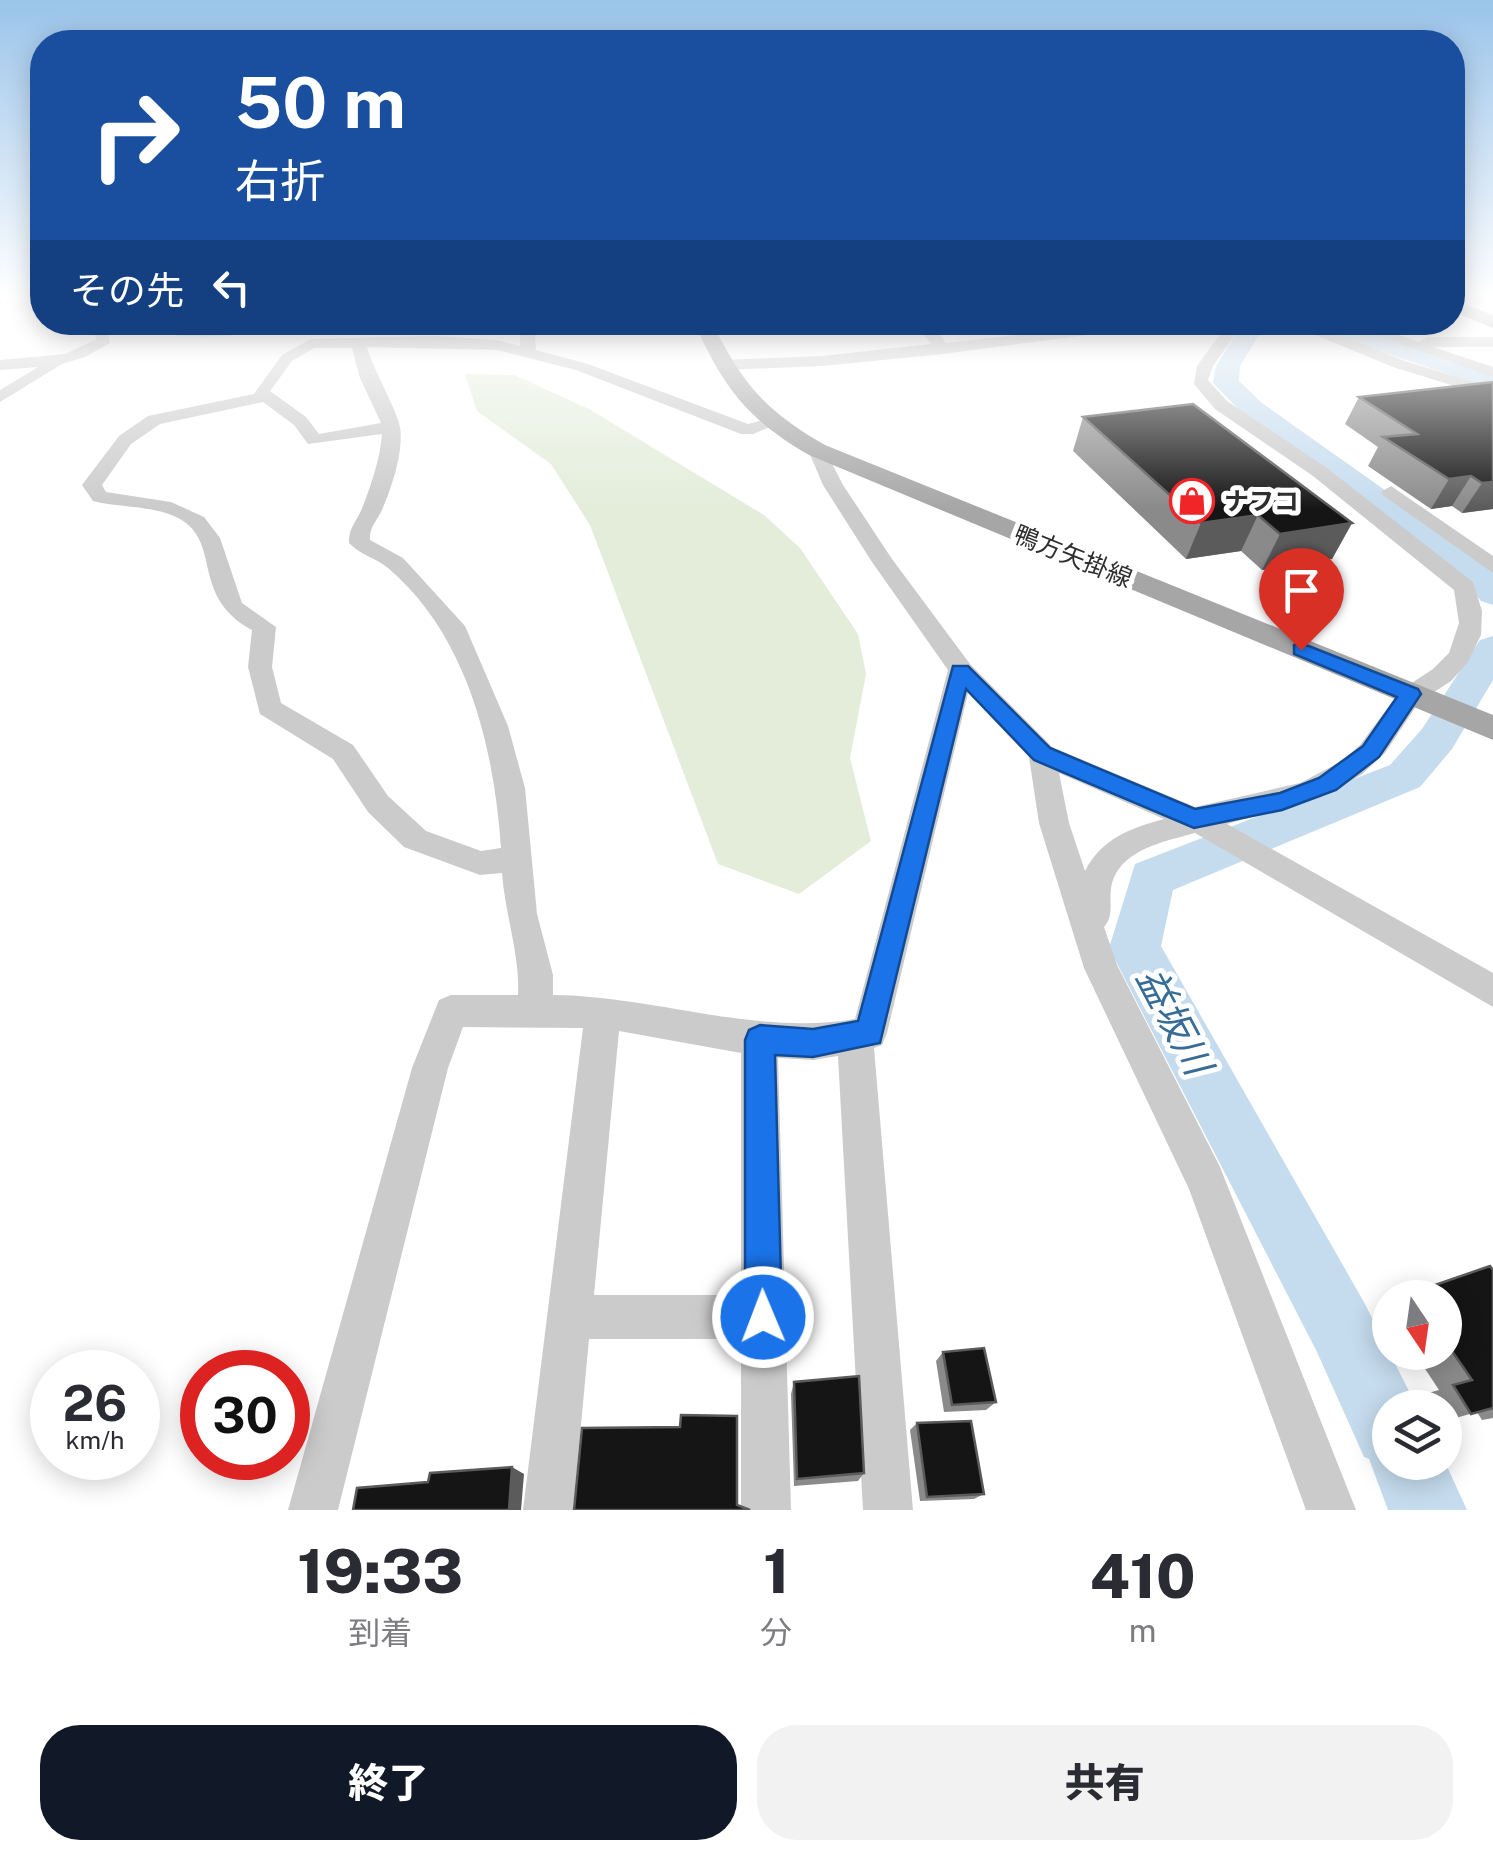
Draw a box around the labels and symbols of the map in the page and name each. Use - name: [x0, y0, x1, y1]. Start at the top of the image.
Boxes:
- shop icon: ナフコ: [1169, 478, 1215, 524]
- place label: ナフコ: [1224, 486, 1299, 516]
- street label: 鴨方矢掛線: [1009, 519, 1137, 593]
- pin: [1259, 548, 1344, 651]
- water label: 益坂川: [1128, 960, 1223, 1085]
- position arrow: [711, 1265, 815, 1369]
- north arrow: [1372, 1280, 1462, 1370]
- speed limit sign: 30: [180, 1350, 310, 1480]

